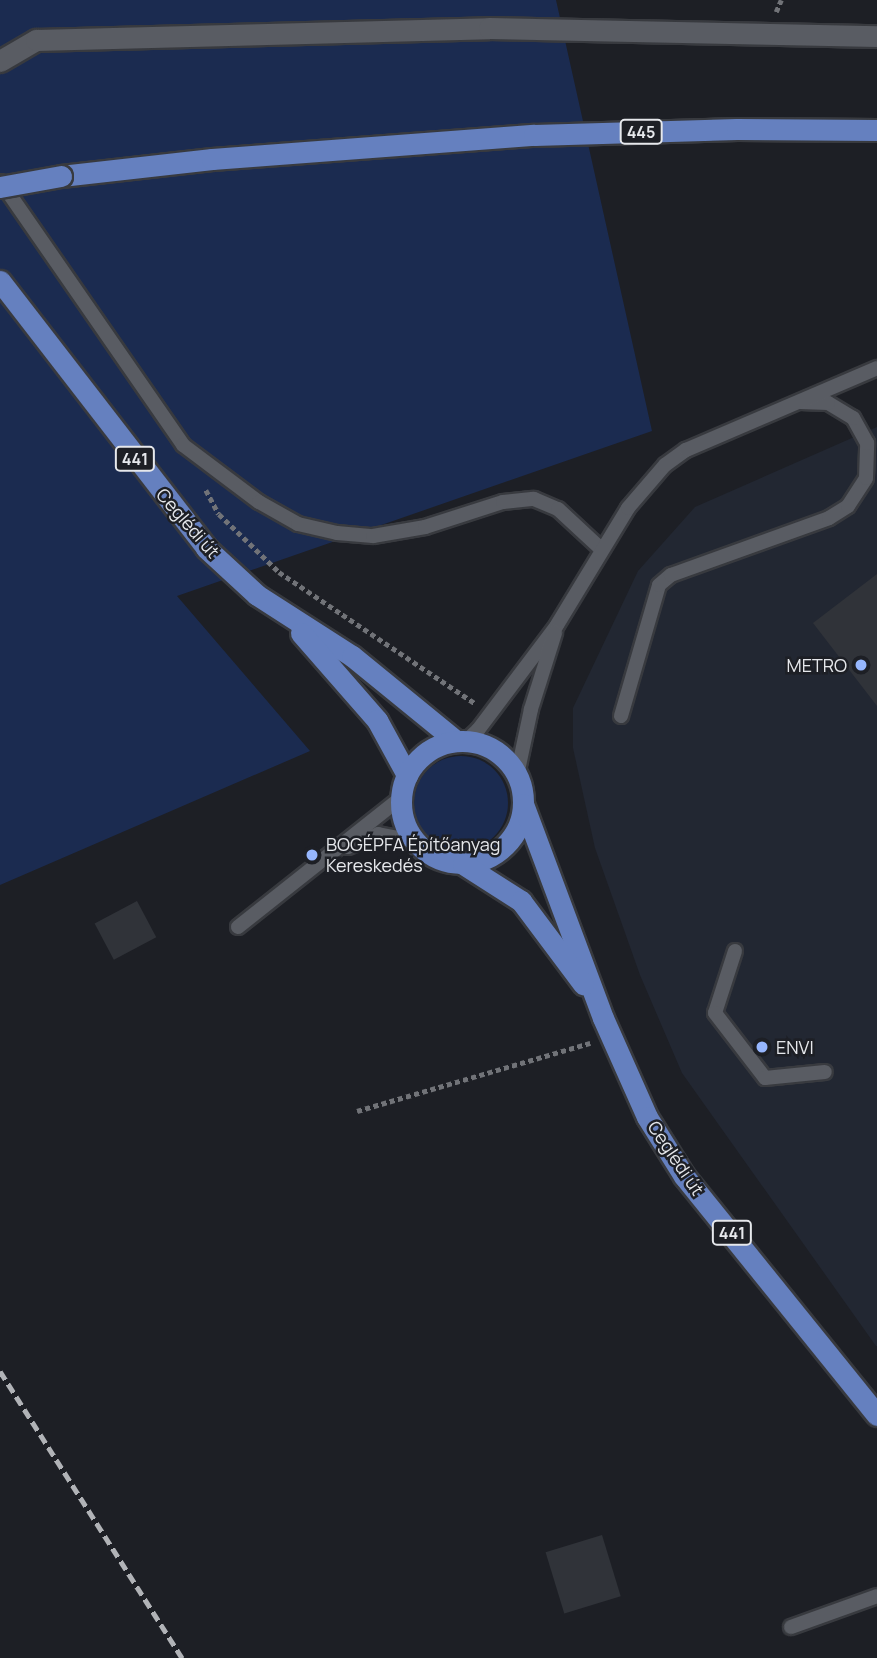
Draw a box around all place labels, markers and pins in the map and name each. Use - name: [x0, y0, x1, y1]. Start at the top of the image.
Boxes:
- place label: METRO: [787, 654, 847, 676]
- marker: METRO: [853, 657, 869, 673]
- place label: BOGÉPFA Építőanyag Kereskedés: [326, 834, 501, 876]
- marker: BOGÉPFA Építőanyag Kereskedés: [304, 847, 320, 863]
- place label: ENVI: [776, 1036, 814, 1058]
- marker: ENVI: [754, 1039, 770, 1055]

